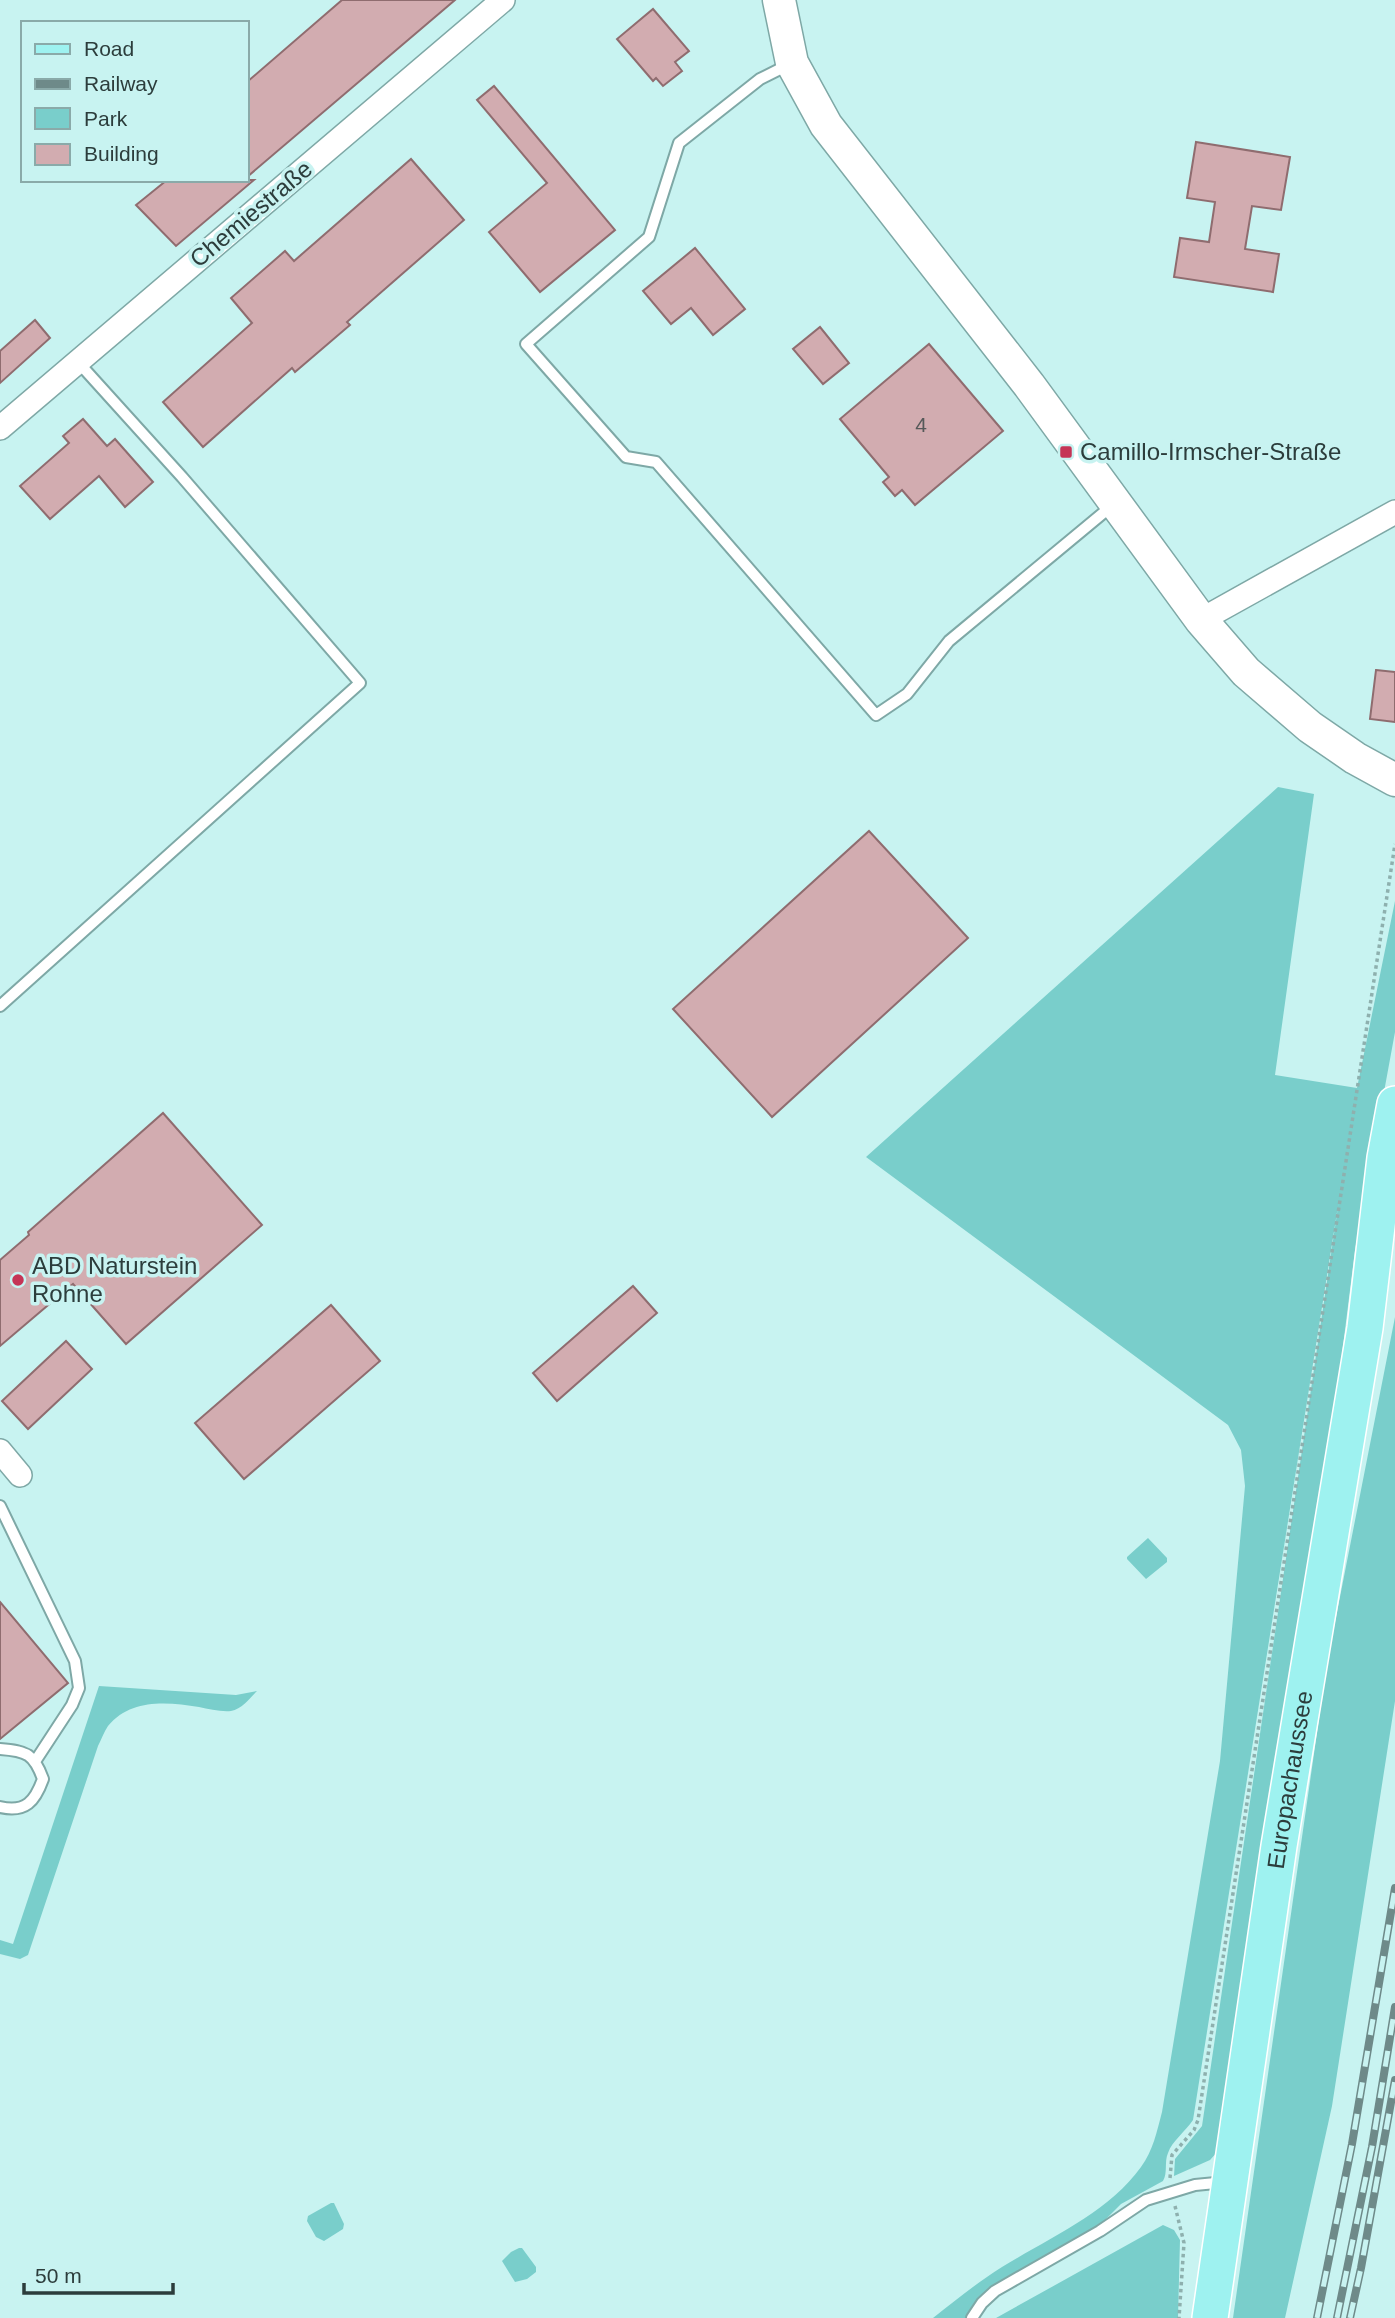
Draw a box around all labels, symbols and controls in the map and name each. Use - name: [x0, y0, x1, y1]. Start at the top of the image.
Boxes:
- legend: [21, 21, 248, 182]
- text: Road: [84, 37, 134, 60]
- text: Railway: [84, 72, 158, 95]
- text: Park: [84, 107, 128, 130]
- text: Building: [84, 142, 159, 165]
- street label: Chemiestraße: [184, 155, 317, 272]
- house number: 4: [915, 413, 927, 436]
- place label: Camillo-Irmscher-Straße: [1080, 438, 1341, 465]
- marker: Camillo-Irmscher-Straße: [1058, 444, 1074, 460]
- place label: ABD Naturstein Rohne: [32, 1252, 197, 1307]
- marker: ABD Naturstein Rohne: [10, 1272, 26, 1288]
- street label: Europachaussee: [1262, 1689, 1318, 1871]
- scale bar: [24, 2252, 173, 2296]
- text: 50 m: [35, 2264, 82, 2287]

